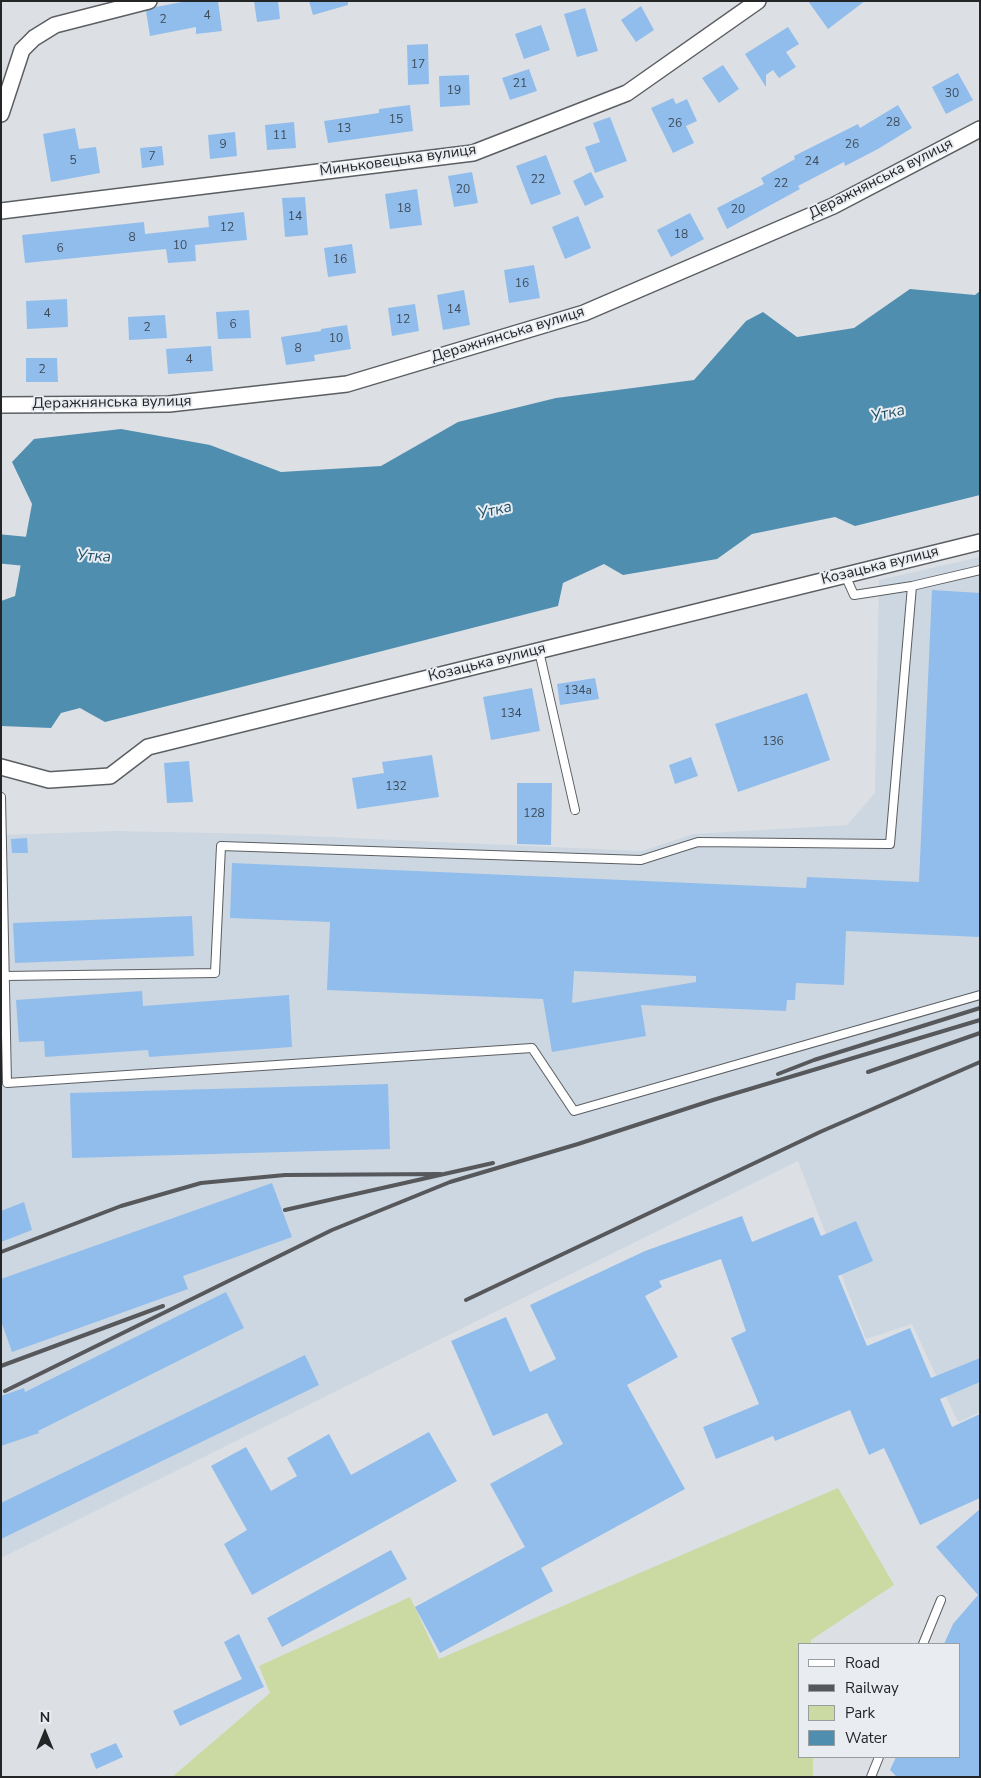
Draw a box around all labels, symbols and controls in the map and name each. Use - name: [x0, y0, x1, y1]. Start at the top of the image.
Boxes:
- house number: 4: [203, 9, 211, 23]
- house number: 2: [159, 13, 167, 27]
- house number: 17: [411, 58, 425, 72]
- house number: 21: [513, 77, 527, 91]
- house number: 19: [447, 84, 461, 98]
- house number: 30: [945, 87, 959, 101]
- house number: 15: [389, 113, 403, 127]
- house number: 28: [886, 116, 900, 130]
- house number: 26: [668, 117, 682, 131]
- house number: 13: [337, 122, 351, 136]
- house number: 11: [273, 129, 287, 143]
- street label: Деражнянська вулиця: [806, 135, 956, 223]
- house number: 9: [219, 138, 227, 152]
- house number: 26: [845, 138, 859, 152]
- street label: Миньковецька вулиця: [318, 141, 478, 181]
- house number: 7: [148, 150, 156, 164]
- house number: 5: [69, 154, 77, 168]
- house number: 24: [805, 155, 819, 169]
- house number: 22: [531, 173, 545, 187]
- house number: 22: [774, 177, 788, 191]
- house number: 20: [456, 183, 470, 197]
- house number: 18: [397, 202, 411, 216]
- house number: 20: [731, 203, 745, 217]
- house number: 14: [288, 210, 302, 224]
- house number: 12: [220, 221, 234, 235]
- house number: 18: [674, 228, 688, 242]
- house number: 8: [128, 231, 136, 245]
- house number: 10: [173, 239, 187, 253]
- house number: 6: [56, 242, 64, 256]
- house number: 16: [333, 253, 347, 267]
- house number: 16: [515, 277, 529, 291]
- street label: Деражнянська вулиця: [429, 303, 587, 367]
- house number: 14: [447, 303, 461, 317]
- house number: 4: [43, 307, 51, 321]
- house number: 12: [396, 313, 410, 327]
- house number: 6: [229, 318, 237, 332]
- house number: 2: [143, 321, 151, 335]
- house number: 10: [329, 332, 343, 346]
- house number: 8: [294, 342, 302, 356]
- house number: 4: [185, 353, 193, 367]
- house number: 2: [38, 363, 46, 377]
- street label: Деражнянська вулиця: [32, 393, 192, 413]
- water label: Утка: [869, 401, 907, 427]
- water label: Утка: [476, 498, 514, 524]
- street label: Козацька вулиця: [819, 543, 941, 589]
- water label: Утка: [76, 547, 112, 567]
- street label: Козацька вулиця: [426, 640, 548, 686]
- house number: 134а: [564, 684, 592, 698]
- house number: 134: [500, 707, 522, 721]
- house number: 136: [762, 735, 784, 749]
- house number: 132: [385, 780, 407, 794]
- house number: 128: [523, 807, 545, 821]
- legend: [798, 1643, 961, 1758]
- text: Road: [845, 1653, 880, 1673]
- text: Railway: [845, 1678, 899, 1698]
- text: Park: [845, 1703, 875, 1723]
- north arrow: [20, 1708, 70, 1758]
- text: N: [40, 1708, 50, 1727]
- text: Water: [845, 1728, 887, 1748]

